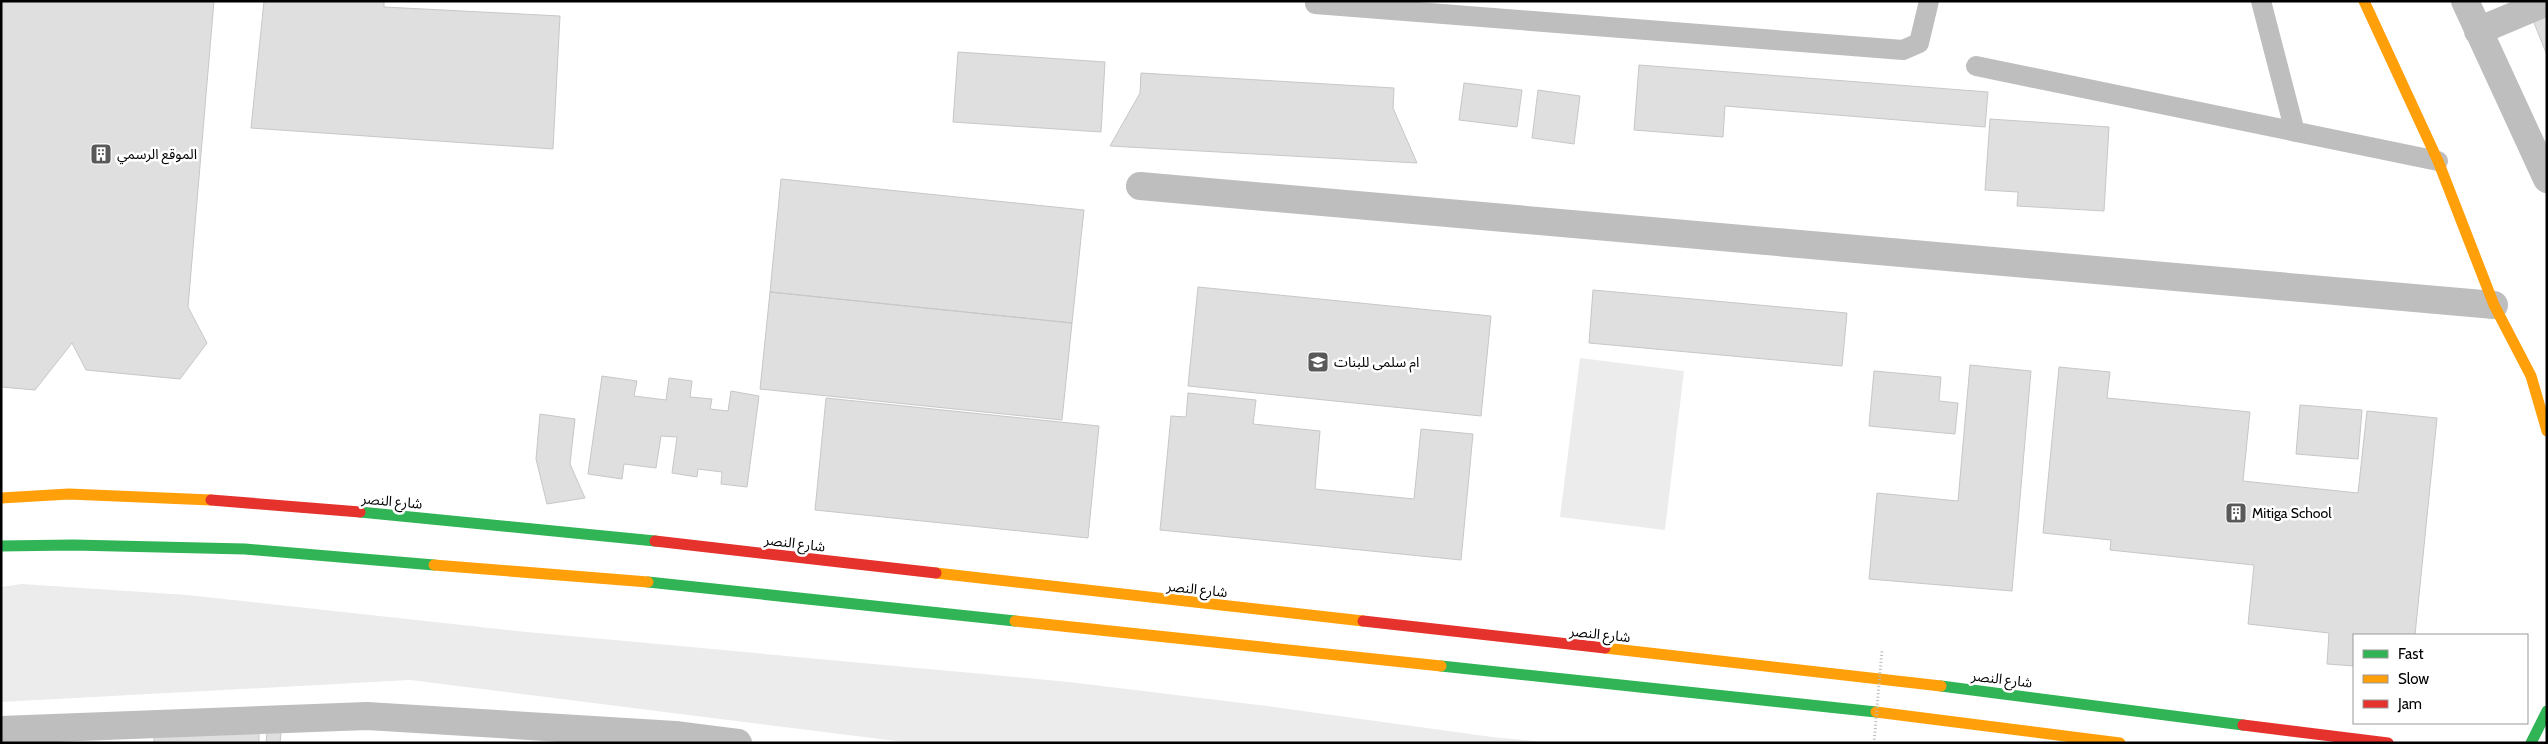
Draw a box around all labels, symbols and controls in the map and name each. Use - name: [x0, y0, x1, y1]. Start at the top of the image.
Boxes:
- building icon: الموقع الرسمي: [89, 142, 113, 166]
- place label: الموقع الرسمي: [117, 145, 197, 165]
- school or university icon: ام سلمى للبنات: [1306, 350, 1330, 374]
- place label: ام سلمى للبنات: [1334, 353, 1419, 373]
- street label: شارع النصر: [360, 489, 423, 515]
- building icon: Mitiga School: [2224, 501, 2248, 525]
- place label: Mitiga School: [2252, 504, 2332, 522]
- street label: شارع النصر: [762, 530, 826, 558]
- street label: شارع النصر: [1164, 577, 1228, 603]
- street label: شارع النصر: [1567, 622, 1631, 648]
- legend: [2353, 634, 2528, 724]
- text: Fast: [2398, 645, 2423, 663]
- street label: شارع النصر: [1969, 666, 2033, 694]
- text: Slow: [2398, 670, 2429, 688]
- text: Jam: [2397, 695, 2422, 713]

